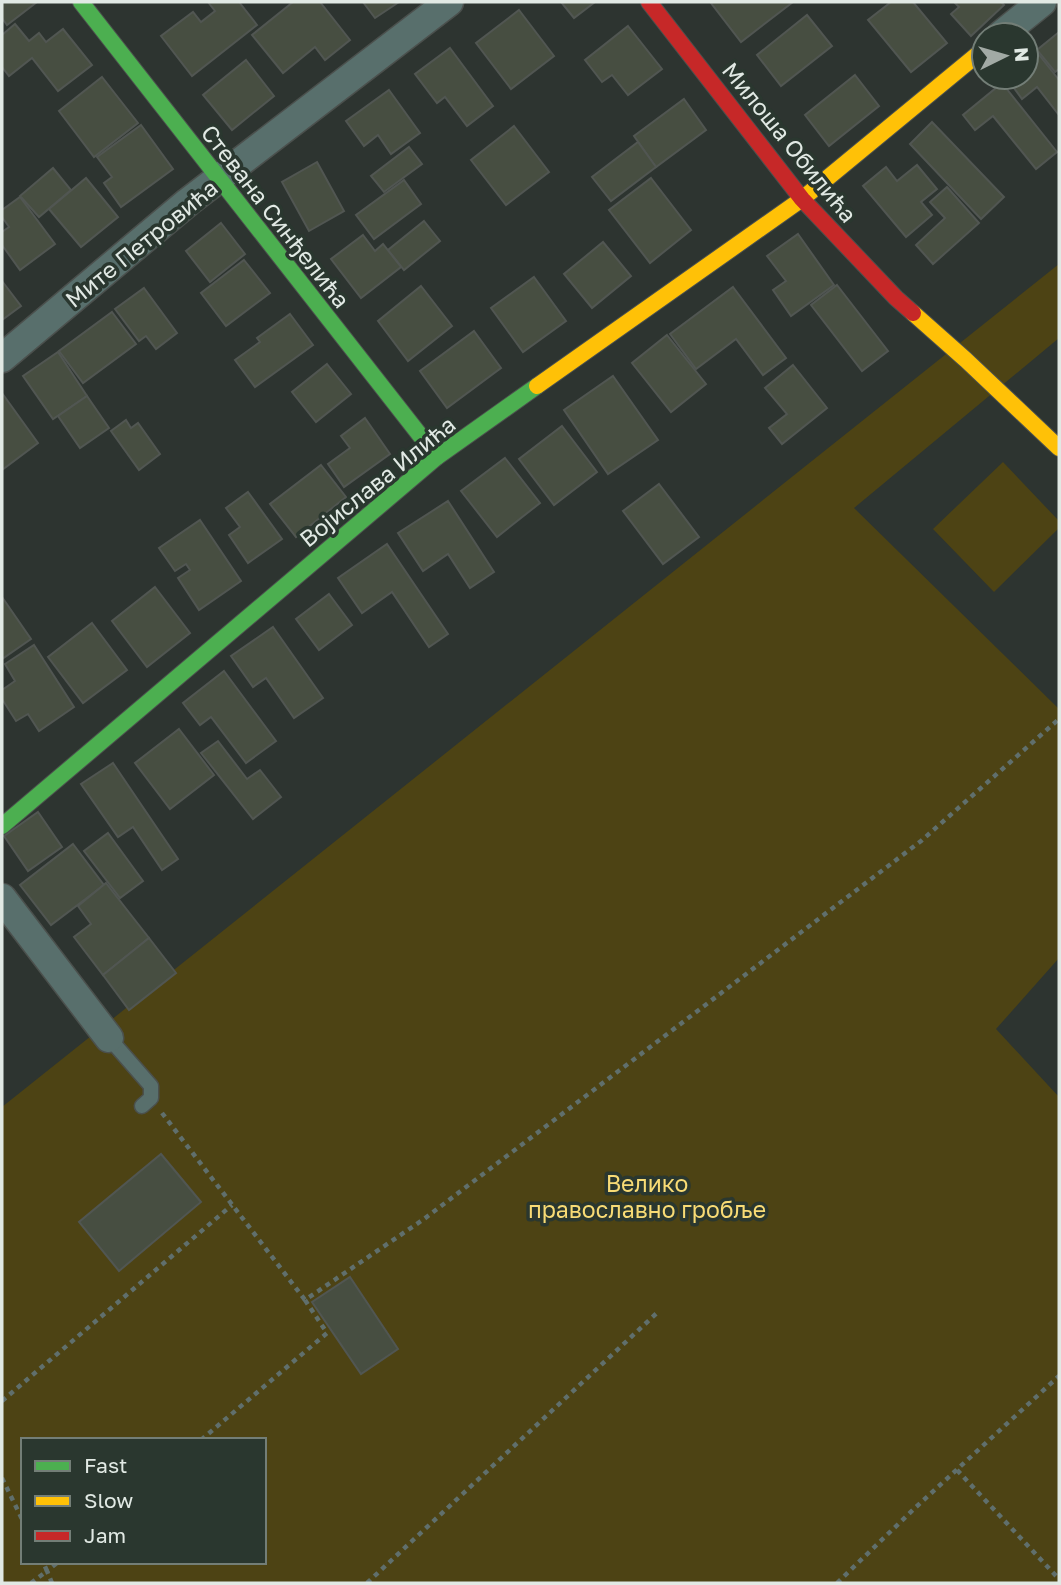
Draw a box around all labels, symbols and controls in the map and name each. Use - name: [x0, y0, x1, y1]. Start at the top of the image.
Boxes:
- north arrow: [970, 21, 1040, 91]
- text: N: [1010, 46, 1035, 63]
- street label: Милоша Обилића: [717, 56, 863, 228]
- street label: Стевана Синђелића: [196, 119, 356, 313]
- street label: Мите Петровића: [59, 173, 223, 313]
- street label: Војислава Илића: [293, 410, 461, 552]
- park label: Велико православно гробље: [528, 1169, 766, 1223]
- legend: [21, 1438, 266, 1564]
- text: Fast: [84, 1452, 127, 1478]
- text: Slow: [84, 1487, 133, 1513]
- text: Jam: [84, 1522, 126, 1548]

